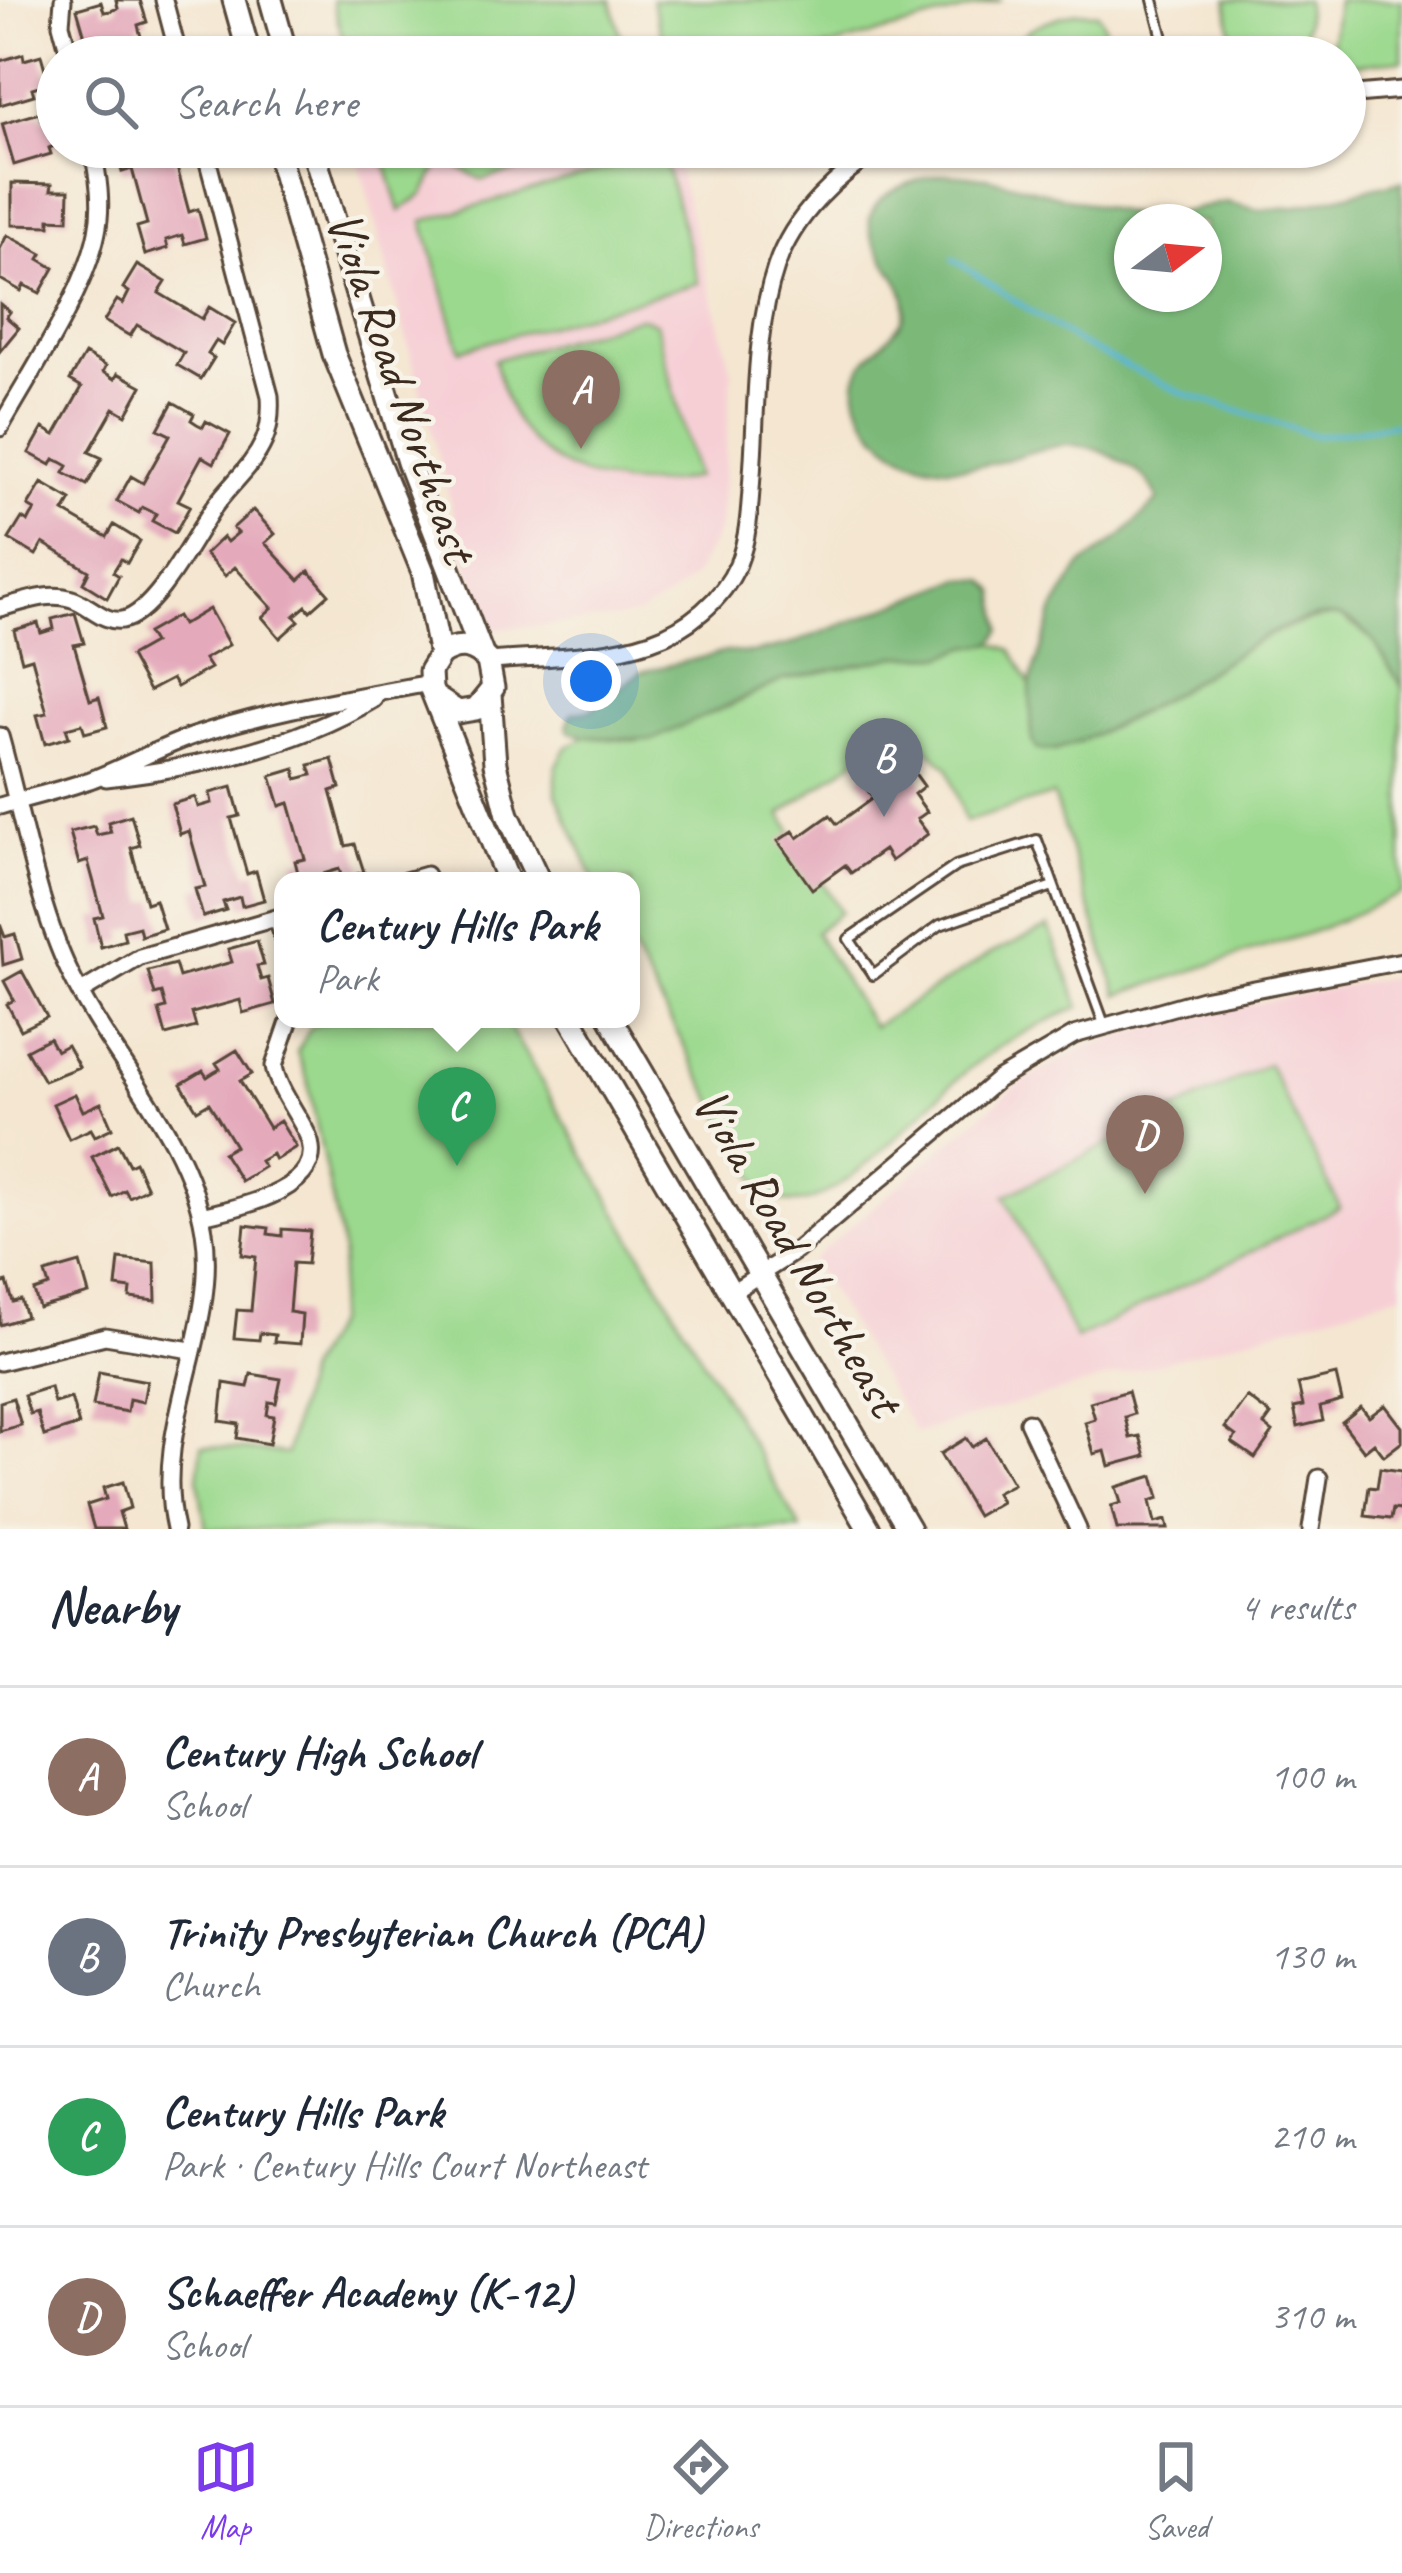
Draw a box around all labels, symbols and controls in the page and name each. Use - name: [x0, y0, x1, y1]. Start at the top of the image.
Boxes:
- search box: [36, 36, 1366, 168]
- icon: search: [78, 69, 144, 135]
- text: Search here: [174, 74, 357, 131]
- street label: Viola Road Northeast: [312, 202, 494, 575]
- north arrow: [1114, 204, 1222, 312]
- pin: A: [542, 350, 620, 449]
- your location: [561, 651, 621, 711]
- pin: B: [845, 718, 923, 817]
- popup: [274, 872, 640, 1028]
- text: Century Hills Park: [317, 897, 597, 954]
- text: Park: [317, 954, 378, 1003]
- pin: C: [418, 1067, 496, 1166]
- street label: Viola Road Northeast: [679, 1076, 920, 1431]
- pin: D: [1106, 1095, 1184, 1194]
- text: Nearby: [48, 1575, 176, 1639]
- text: 4 results: [1240, 1583, 1354, 1632]
- text: Century High School: [162, 1724, 476, 1781]
- text: A: [77, 1752, 97, 1801]
- text: 100 m: [1270, 1752, 1354, 1801]
- text: School: [162, 1781, 246, 1830]
- text: Trinity Presbyterian Church (PCA): [162, 1904, 702, 1961]
- text: B: [77, 1932, 97, 1981]
- text: 130 m: [1270, 1932, 1354, 1981]
- text: Church: [162, 1961, 260, 2010]
- text: Century Hills Park: [162, 2084, 443, 2141]
- text: C: [78, 2112, 96, 2161]
- text: 210 m: [1270, 2112, 1354, 2161]
- text: Park · Century Hills Court Northeast: [162, 2141, 646, 2190]
- text: Schaeffer Academy (K-12): [162, 2264, 572, 2321]
- text: D: [76, 2292, 98, 2341]
- text: 310 m: [1270, 2292, 1354, 2341]
- text: School: [162, 2321, 246, 2370]
- tab: Map: [193, 2434, 259, 2548]
- tab: Directions: [644, 2434, 758, 2548]
- tab: Saved: [1143, 2434, 1209, 2548]

